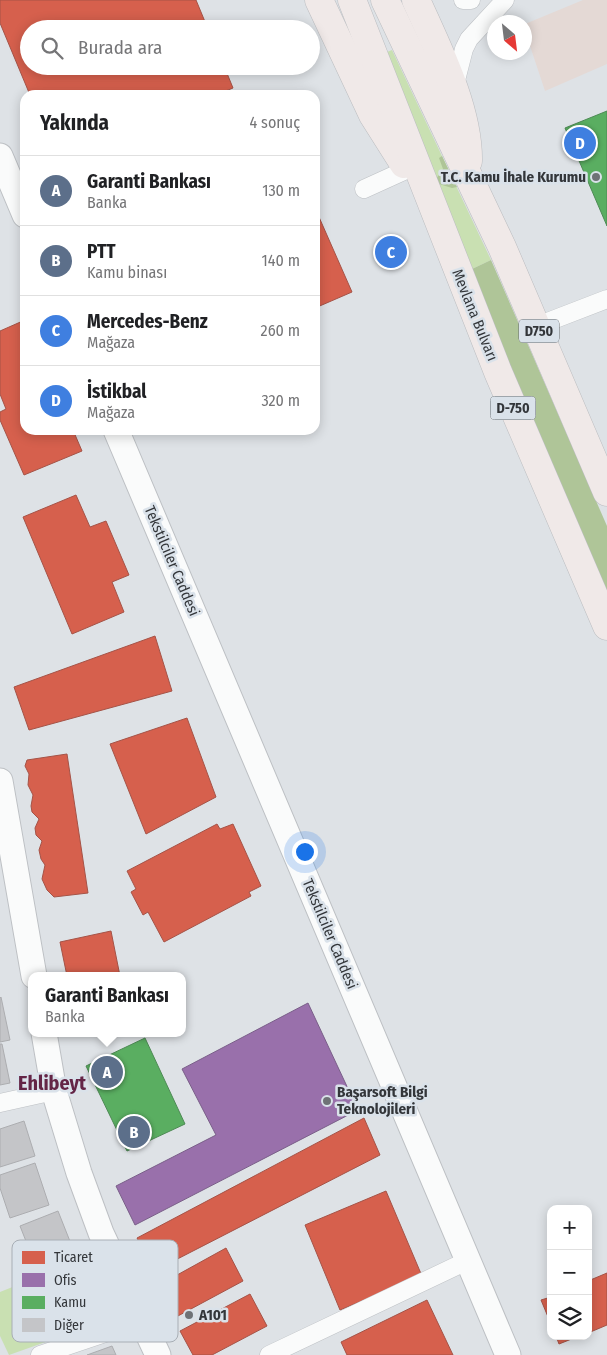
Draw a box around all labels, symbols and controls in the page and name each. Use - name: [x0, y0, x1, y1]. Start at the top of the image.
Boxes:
- north arrow: [487, 15, 532, 60]
- search box: [20, 20, 320, 75]
- icon: search: [38, 34, 66, 62]
- text: Burada ara: [78, 36, 162, 59]
- text: Yakında: [40, 110, 109, 136]
- text: 4 sonuç: [250, 113, 300, 132]
- pin: D: [564, 124, 596, 162]
- place label: T.C. Kamu İhale Kurumu: [441, 168, 586, 186]
- text: Garanti Bankası: [87, 170, 211, 193]
- marker: T.C. Kamu İhale Kurumu: [590, 171, 602, 183]
- text: A: [52, 181, 60, 200]
- text: 130 m: [262, 181, 300, 200]
- text: Banka: [87, 193, 127, 212]
- pin: C: [375, 233, 407, 271]
- text: PTT: [87, 240, 116, 263]
- text: B: [52, 251, 60, 270]
- text: 140 m: [262, 251, 300, 270]
- text: Kamu binası: [87, 263, 167, 282]
- street label: Mevlana Bulvarı: [448, 266, 502, 364]
- text: Mercedes-Benz: [87, 310, 208, 333]
- road number: D750: [519, 320, 559, 342]
- text: C: [52, 321, 60, 340]
- text: 260 m: [261, 321, 300, 340]
- text: Mağaza: [87, 333, 135, 352]
- text: İstikbal: [87, 380, 146, 403]
- text: D: [51, 391, 61, 410]
- text: 320 m: [261, 391, 300, 410]
- road number: D-750: [490, 396, 536, 419]
- text: Mağaza: [87, 403, 135, 422]
- street label: Tekstilciler Caddesi: [141, 503, 203, 619]
- your location: [292, 839, 318, 865]
- street label: Tekstilciler Caddesi: [299, 876, 361, 992]
- popup: [28, 972, 186, 1037]
- text: Garanti Bankası: [45, 984, 169, 1007]
- text: Banka: [45, 1007, 85, 1026]
- pin: A: [91, 1053, 123, 1091]
- district label: Ehlibeyt: [18, 1071, 87, 1095]
- place label: Başarsoft Bilgi Teknolojileri: [337, 1083, 428, 1118]
- marker: Başarsoft Bilgi Teknolojileri: [321, 1095, 333, 1107]
- pin: B: [118, 1113, 150, 1151]
- map controls: [547, 1205, 592, 1340]
- button: +: [547, 1205, 592, 1250]
- legend: [12, 1240, 178, 1342]
- text: Ticaret: [54, 1249, 93, 1266]
- button: −: [547, 1250, 592, 1295]
- text: Ofis: [54, 1272, 77, 1289]
- text: Kamu: [54, 1294, 86, 1311]
- button: layers: [547, 1295, 592, 1340]
- place label: A101: [198, 1306, 227, 1324]
- marker: A101: [183, 1309, 195, 1321]
- text: Diğer: [54, 1317, 84, 1334]

